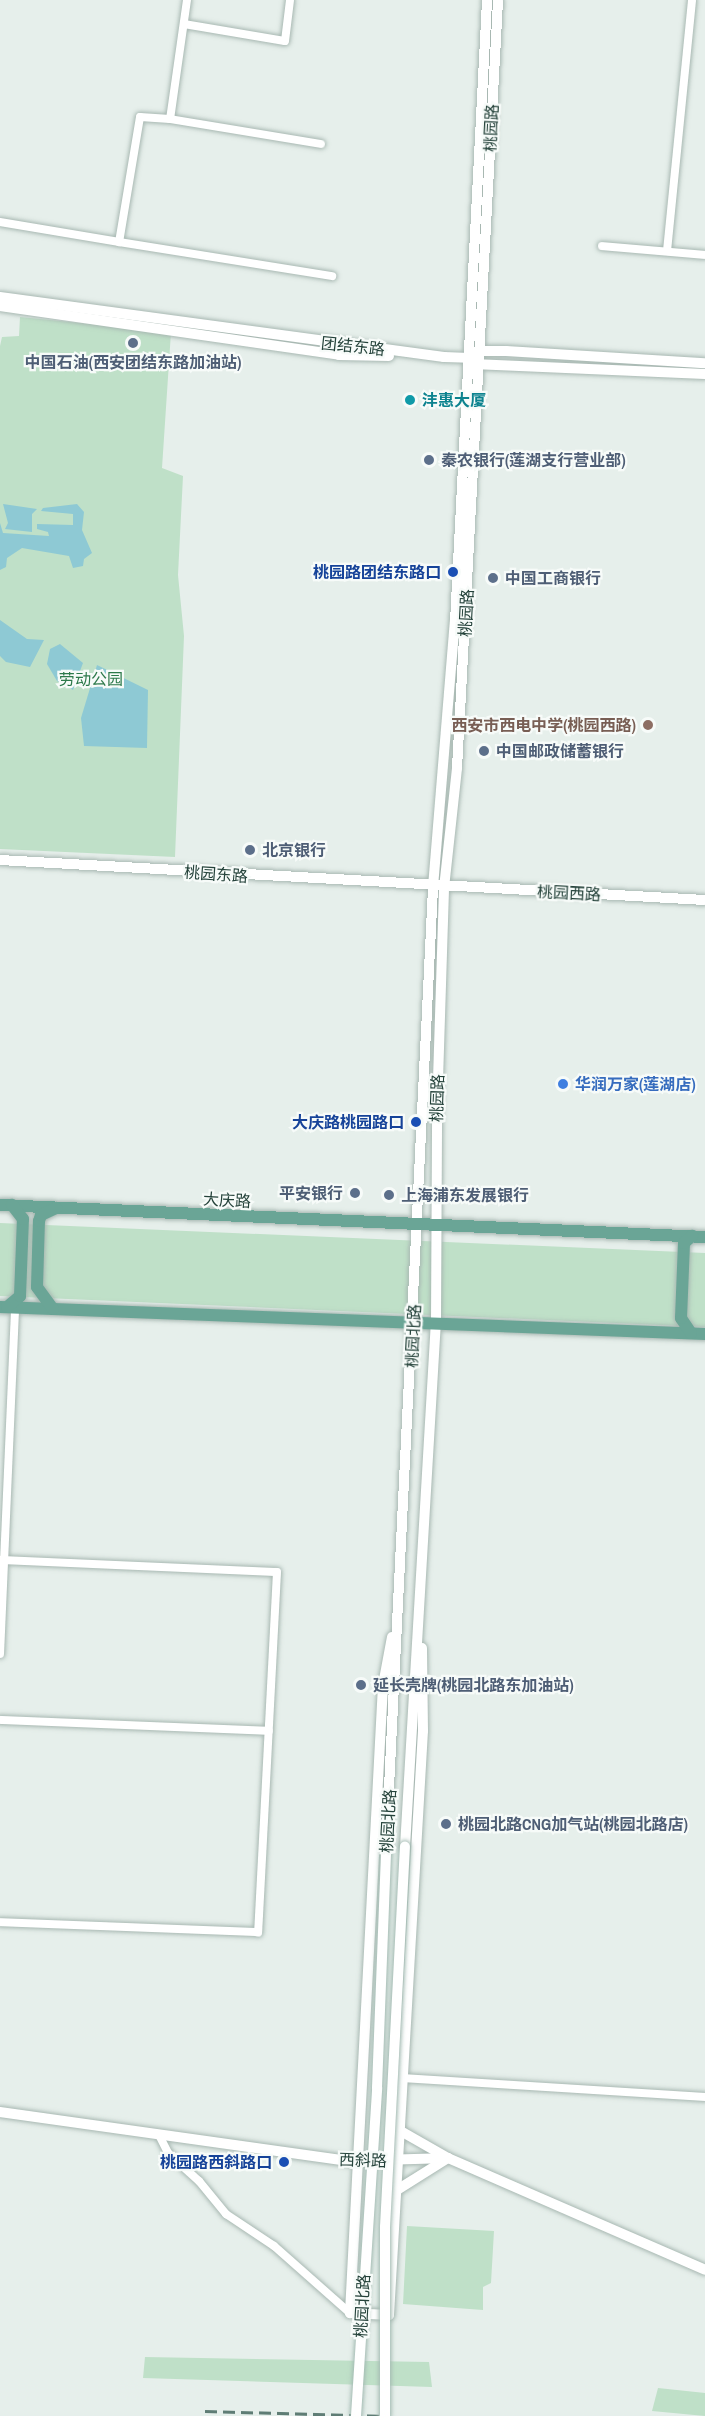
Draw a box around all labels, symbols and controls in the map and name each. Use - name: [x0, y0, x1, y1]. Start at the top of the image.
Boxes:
- street label: 桃园路: [480, 104, 502, 152]
- street label: 团结东路: [320, 333, 386, 359]
- marker: 中国石油(西安团结东路加油站): [126, 336, 140, 350]
- place label: 中国石油(西安团结东路加油站): [25, 352, 241, 372]
- place label: 沣惠大厦: [422, 390, 486, 410]
- marker: 沣惠大厦: [403, 393, 417, 407]
- place label: 秦农银行(莲湖支行营业部): [441, 450, 626, 470]
- marker: 秦农银行(莲湖支行营业部): [422, 453, 436, 467]
- place label: 桃园路团结东路口: [313, 562, 441, 582]
- marker: 桃园路团结东路口: [446, 565, 460, 579]
- place label: 中国工商银行: [505, 568, 601, 588]
- marker: 中国工商银行: [486, 571, 500, 585]
- street label: 桃园路: [455, 589, 477, 637]
- park label: 劳动公园: [59, 669, 123, 689]
- place label: 西安市西电中学(桃园西路): [451, 715, 636, 735]
- marker: 西安市西电中学(桃园西路): [641, 718, 655, 732]
- place label: 中国邮政储蓄银行: [496, 741, 624, 761]
- marker: 中国邮政储蓄银行: [477, 744, 491, 758]
- place label: 北京银行: [262, 840, 326, 860]
- marker: 北京银行: [243, 843, 257, 857]
- street label: 桃园东路: [183, 862, 249, 886]
- street label: 桃园西路: [537, 882, 601, 904]
- street label: 桃园路: [427, 1074, 447, 1122]
- place label: 华润万家(莲湖店): [575, 1074, 696, 1094]
- marker: 华润万家(莲湖店): [556, 1077, 570, 1091]
- place label: 大庆路桃园路口: [292, 1112, 404, 1132]
- marker: 大庆路桃园路口: [409, 1115, 423, 1129]
- place label: 平安银行: [279, 1183, 343, 1203]
- place label: 上海浦东发展银行: [401, 1185, 529, 1205]
- marker: 平安银行: [348, 1186, 362, 1200]
- marker: 上海浦东发展银行: [382, 1188, 396, 1202]
- street label: 大庆路: [203, 1189, 251, 1211]
- street label: 桃园北路: [402, 1304, 424, 1368]
- place label: 延长壳牌(桃园北路东加油站): [373, 1675, 574, 1695]
- marker: 延长壳牌(桃园北路东加油站): [354, 1678, 368, 1692]
- street label: 桃园北路: [377, 1789, 399, 1853]
- place label: 桃园北路CNG加气站(桃园北路店): [458, 1814, 688, 1834]
- marker: 桃园北路CNG加气站(桃园北路店): [439, 1817, 453, 1831]
- street label: 西斜路: [339, 2150, 387, 2170]
- place label: 桃园路西斜路口: [160, 2152, 272, 2172]
- marker: 桃园路西斜路口: [277, 2155, 291, 2169]
- street label: 桃园北路: [351, 2274, 373, 2338]

